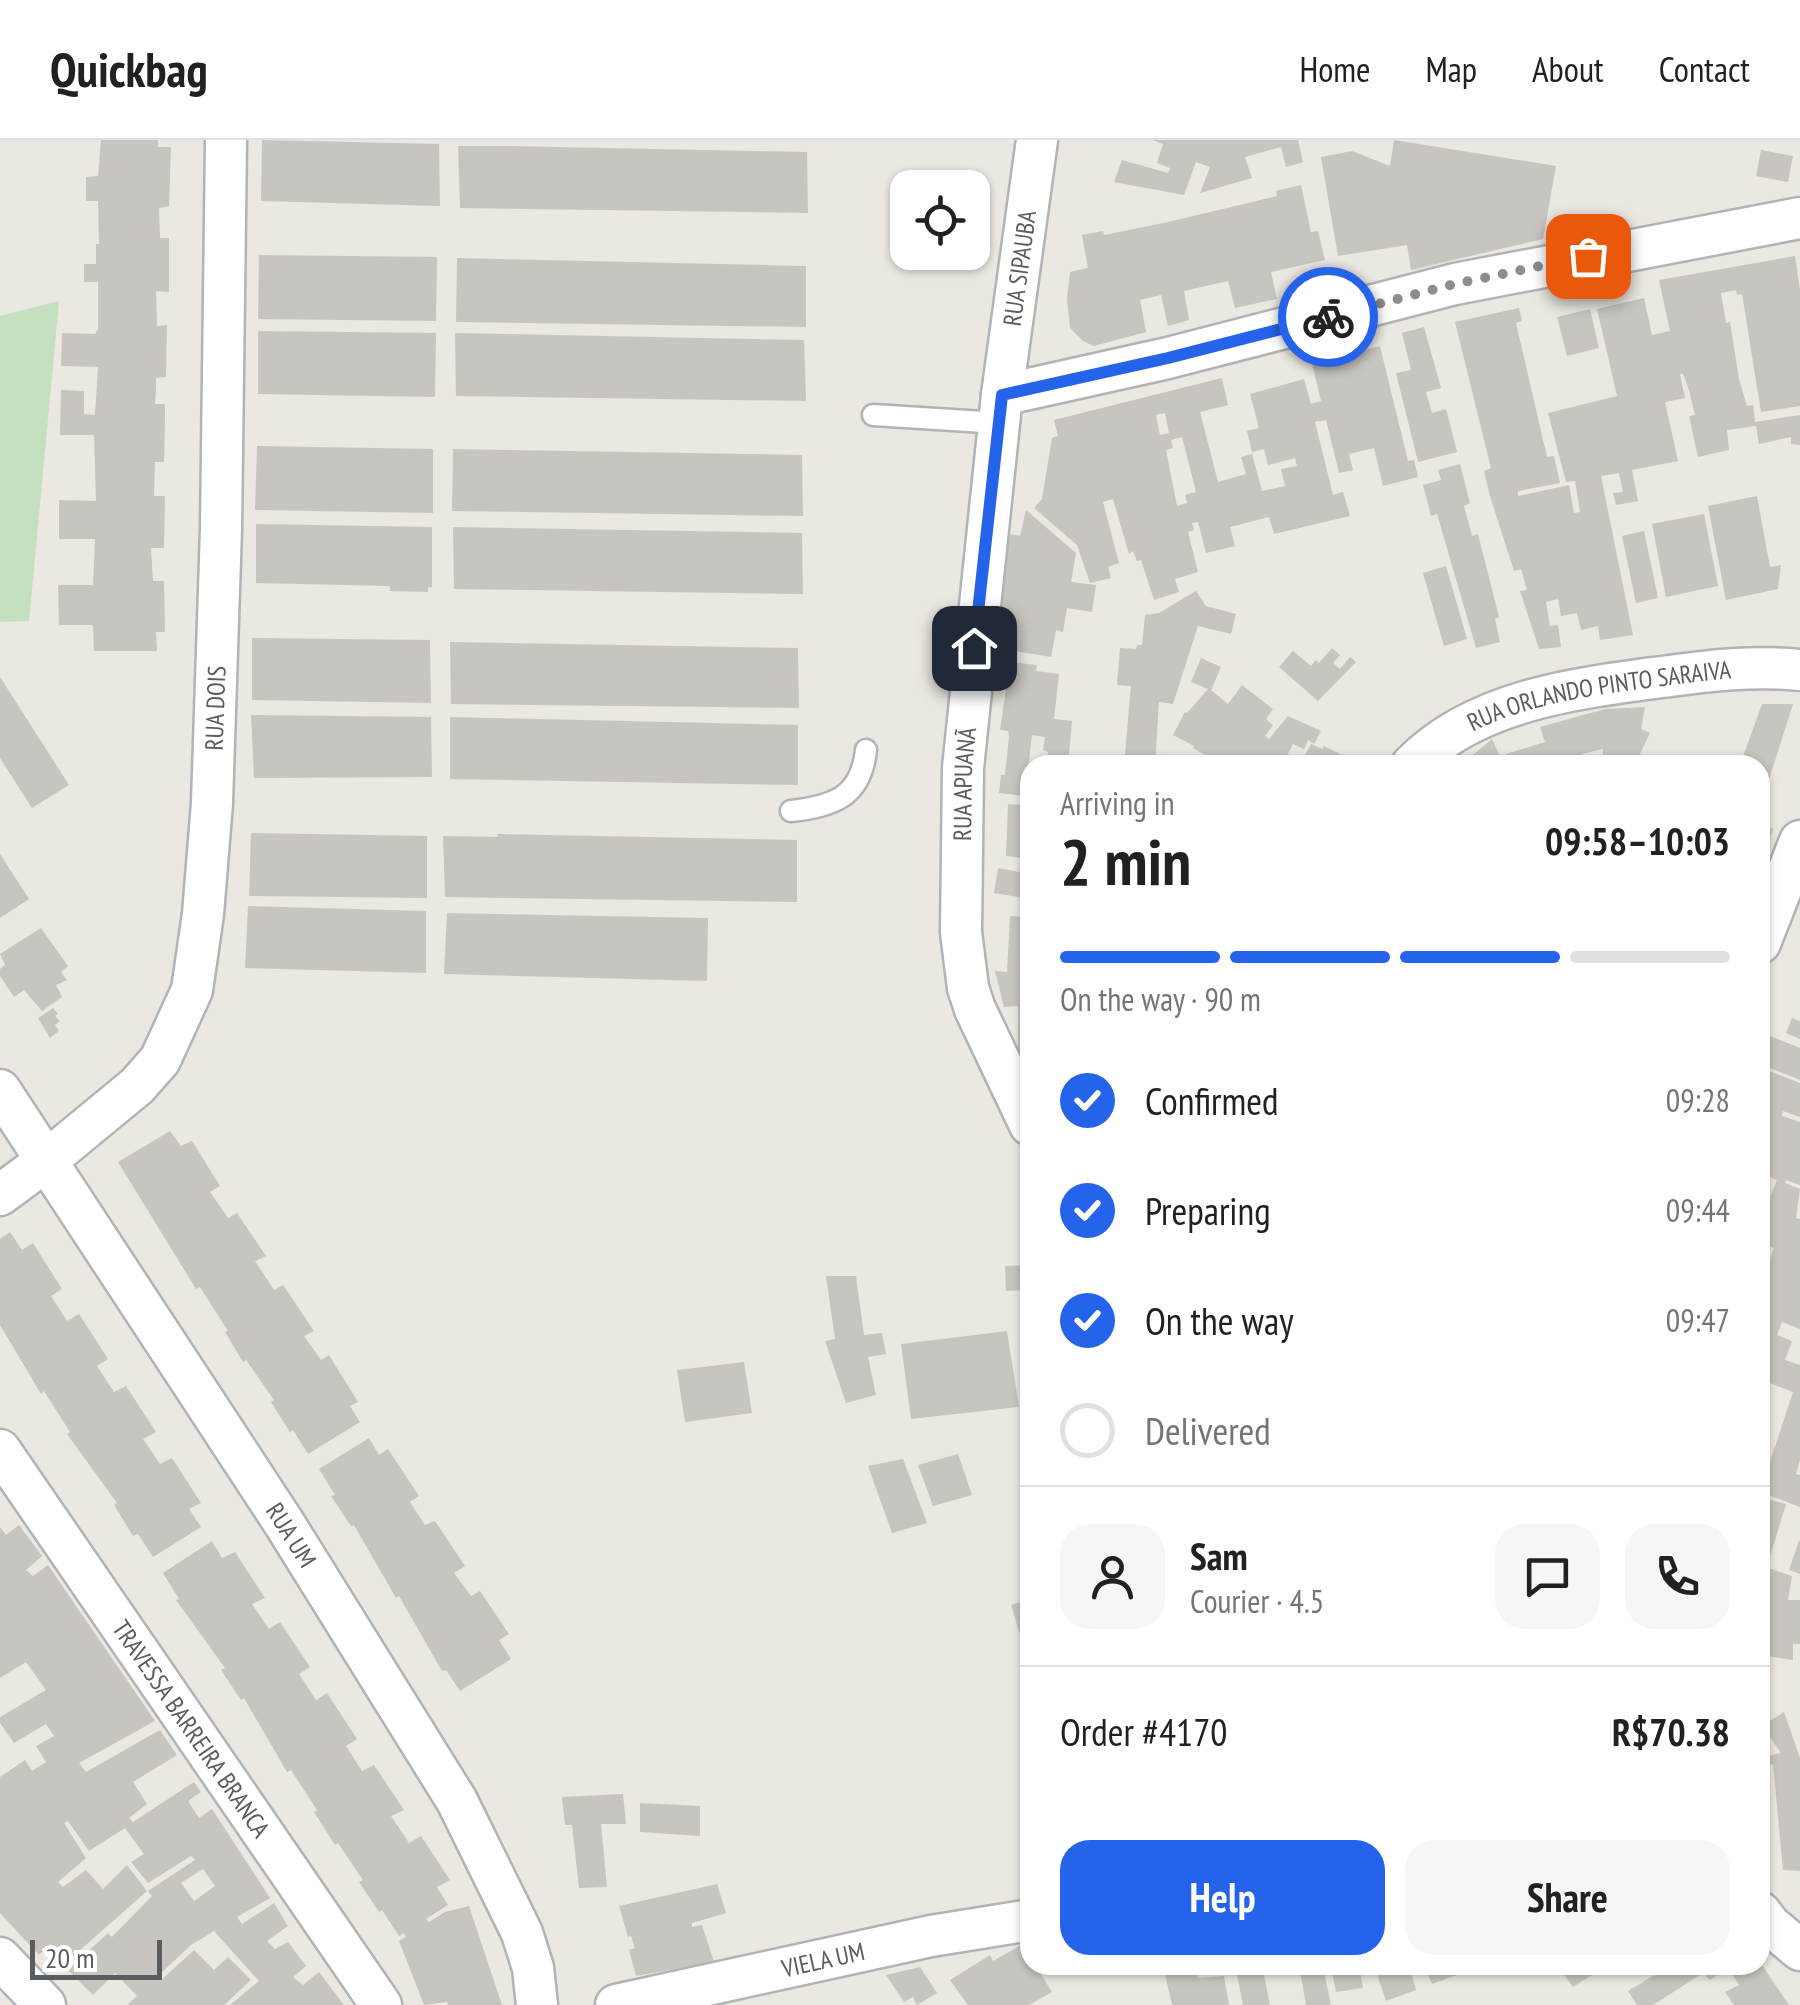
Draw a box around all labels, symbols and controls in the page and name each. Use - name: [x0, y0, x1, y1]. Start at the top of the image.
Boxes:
- text: Quickbag: [50, 38, 208, 100]
- text: Home: [1299, 46, 1371, 92]
- text: Map: [1426, 46, 1477, 92]
- text: About: [1532, 46, 1604, 92]
- text: Contact: [1659, 46, 1750, 92]
- map controls: [890, 170, 990, 270]
- button: locate: [890, 170, 990, 270]
- street label: RUA SIPAUBA: [996, 208, 1043, 328]
- pin: [1546, 214, 1631, 299]
- icon: bag: [1561, 229, 1616, 284]
- courier: [1278, 267, 1378, 367]
- icon: bike: [1301, 290, 1356, 345]
- pin: [932, 606, 1017, 691]
- icon: home: [947, 621, 1002, 676]
- street label: RUA ORLANDO PINTO SARAIVA: [1462, 653, 1732, 738]
- street label: RUA DOIS: [198, 665, 233, 751]
- street label: RUA APUANÃ: [946, 725, 983, 841]
- text: Arriving in: [1060, 782, 1175, 824]
- text: 09:58–10:03: [1545, 816, 1730, 865]
- text: 2 min: [1060, 819, 1191, 903]
- text: On the way · 90 m: [1060, 978, 1261, 1020]
- icon: check: [1060, 1073, 1115, 1128]
- text: Confirmed: [1145, 1076, 1278, 1125]
- text: 09:28: [1666, 1079, 1730, 1121]
- icon: check: [1060, 1183, 1115, 1238]
- text: Preparing: [1145, 1186, 1271, 1235]
- text: 09:44: [1666, 1189, 1730, 1231]
- icon: check: [1060, 1293, 1115, 1348]
- text: On the way: [1145, 1296, 1293, 1345]
- text: 09:47: [1666, 1299, 1730, 1341]
- text: Delivered: [1145, 1406, 1271, 1455]
- street label: RUA UM: [259, 1497, 324, 1573]
- button: person: [1060, 1524, 1165, 1629]
- button: chat: [1495, 1524, 1600, 1629]
- button: phone: [1625, 1524, 1730, 1629]
- text: Sam: [1190, 1531, 1248, 1580]
- text: Courier · 4.5: [1190, 1580, 1324, 1622]
- street label: TRAVESSA BARREIRA BRANCA: [105, 1614, 277, 1844]
- text: Order #4170: [1060, 1707, 1227, 1756]
- text: R$70.38: [1612, 1707, 1730, 1756]
- button: Help: [1060, 1840, 1385, 1955]
- button: Share: [1405, 1840, 1730, 1955]
- scale bar: [30, 1935, 162, 1980]
- street label: VIELA UM: [778, 1935, 868, 1984]
- text: 20 m: [45, 1939, 94, 1976]

